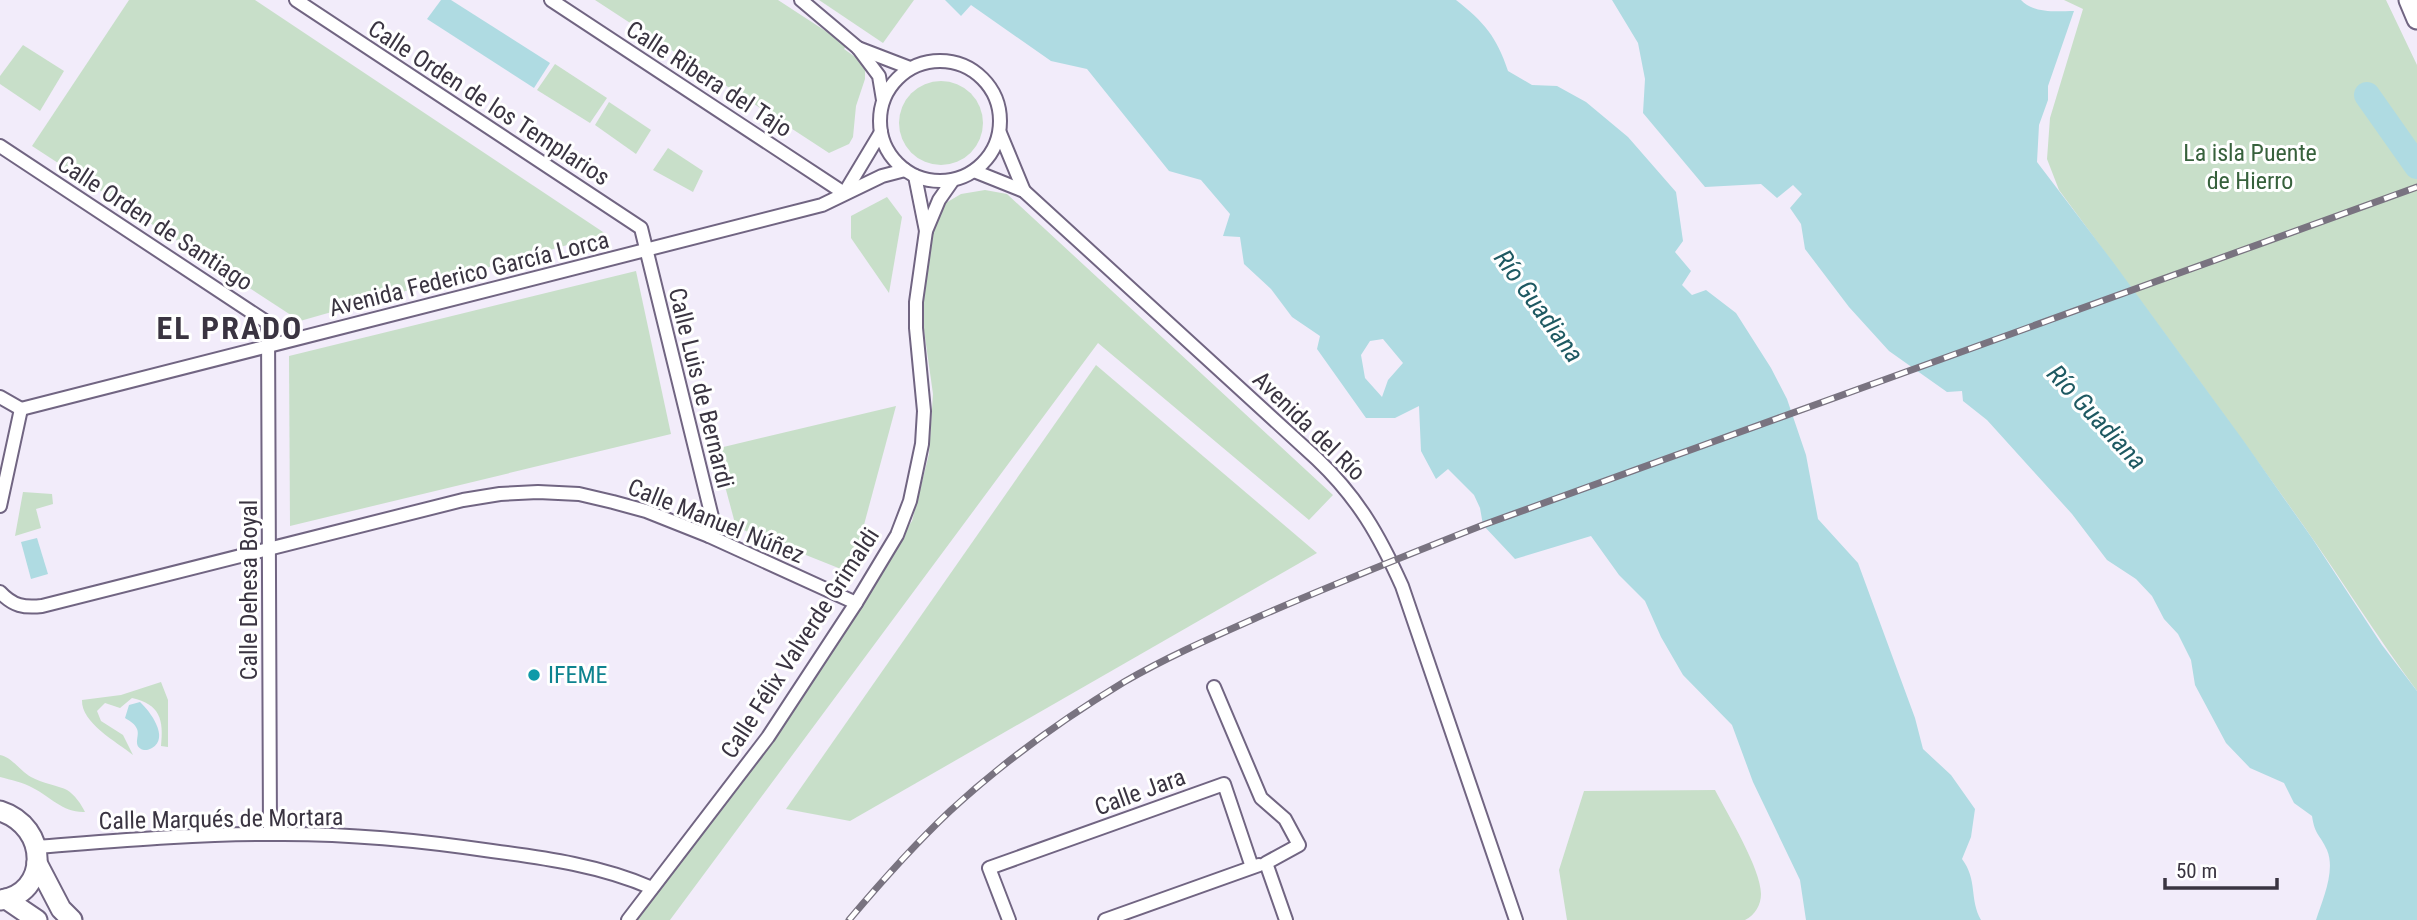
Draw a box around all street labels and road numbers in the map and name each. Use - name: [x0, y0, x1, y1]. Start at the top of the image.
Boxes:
- street label: Calle Orden de los Templarios: [363, 14, 615, 192]
- street label: Calle Ribera del Tajo: [621, 15, 797, 143]
- street label: Calle Orden de Santiago: [52, 149, 258, 297]
- street label: Avenida Federico García Lorca: [326, 226, 612, 322]
- street label: Calle Luis de Bernardi: [663, 285, 739, 491]
- street label: Avenida del Río: [1247, 365, 1371, 487]
- street label: Calle Manuel Núñez: [624, 473, 808, 569]
- street label: Calle Dehesa Boyal: [235, 500, 263, 680]
- street label: Calle Félix Valverde Grimaldi: [715, 523, 885, 763]
- street label: Calle Jara: [1091, 763, 1189, 821]
- street label: Calle Marqués de Mortara: [98, 803, 344, 835]

